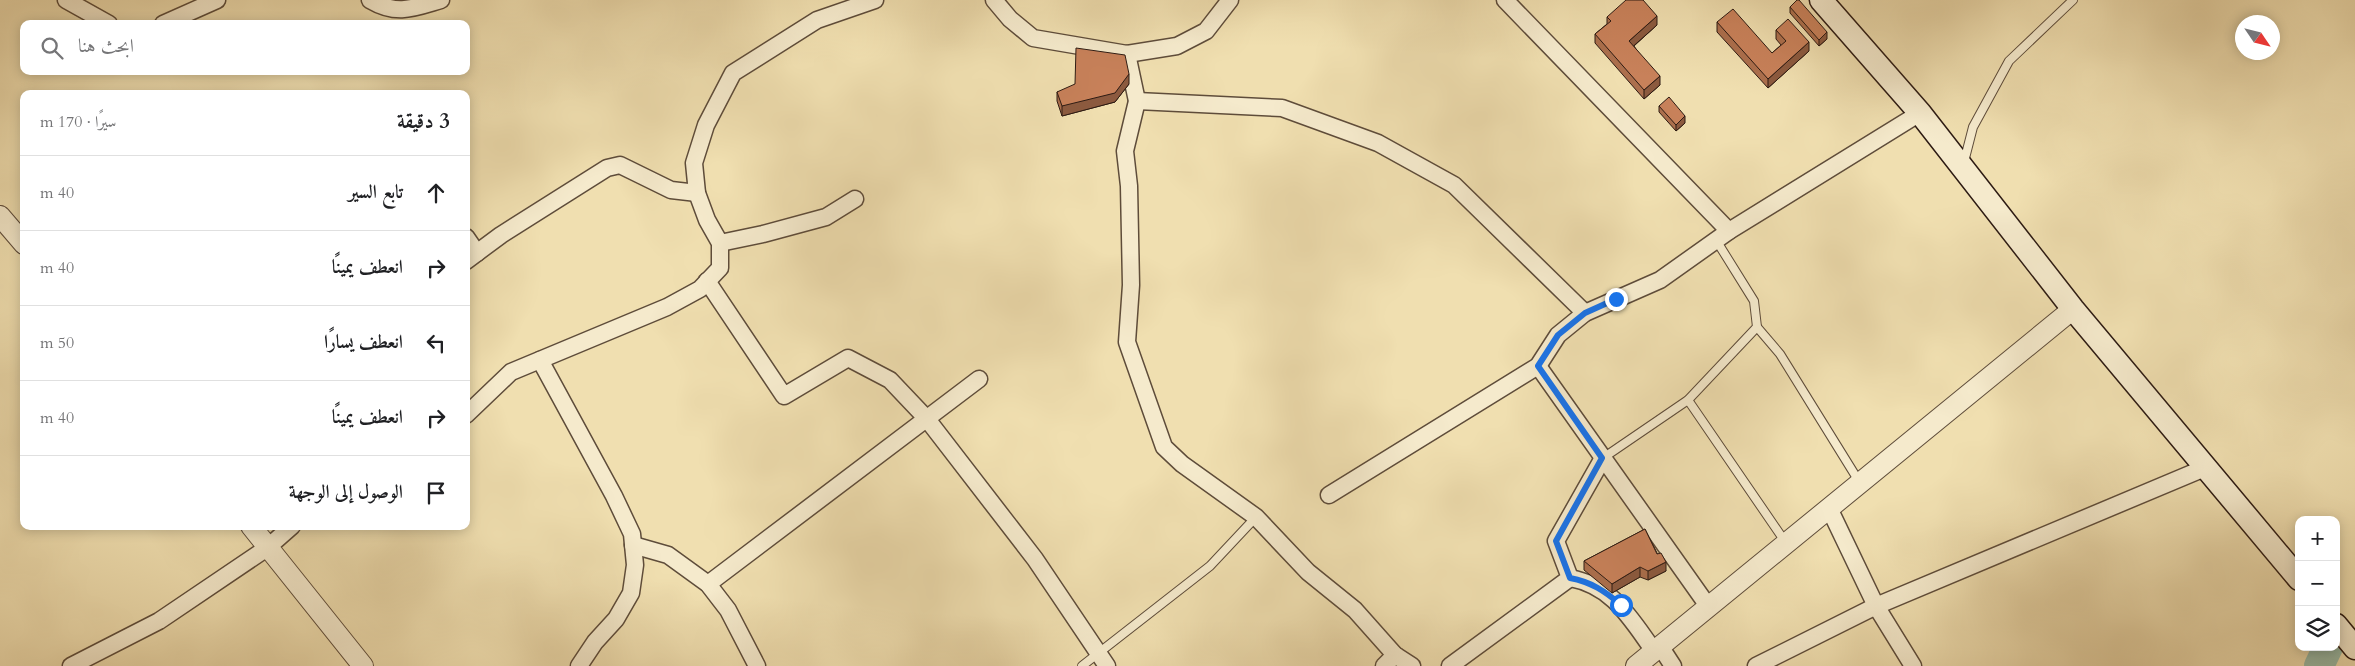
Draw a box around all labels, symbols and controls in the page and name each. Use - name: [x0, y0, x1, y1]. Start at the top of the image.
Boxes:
- north arrow: [2235, 15, 2280, 60]
- search box: [20, 20, 470, 75]
- text: ابحث هنا: [78, 33, 134, 59]
- icon: search: [38, 34, 66, 62]
- text: 3 دقيقة: [397, 107, 450, 136]
- text: سيرًا · 170 m: [40, 111, 116, 133]
- text: تابع السير: [348, 179, 403, 205]
- icon: ahead: [422, 179, 450, 207]
- text: 40 m: [40, 182, 74, 204]
- text: انعطف يمينًا: [332, 254, 403, 280]
- icon: right: [422, 254, 450, 282]
- text: 40 m: [40, 257, 74, 279]
- route end: [1605, 288, 1628, 311]
- text: انعطف يسارًا: [324, 329, 403, 355]
- icon: left: [422, 329, 450, 357]
- text: 50 m: [40, 332, 74, 354]
- text: انعطف يمينًا: [332, 404, 403, 430]
- icon: right: [422, 404, 450, 432]
- text: 40 m: [40, 407, 74, 429]
- text: الوصول إلى الوجهة: [289, 479, 403, 505]
- icon: arrive: [422, 479, 450, 507]
- map controls: [2295, 516, 2340, 651]
- button: +: [2295, 516, 2340, 561]
- button: −: [2295, 561, 2340, 606]
- route start: [1610, 594, 1633, 617]
- button: layers: [2295, 606, 2340, 651]

